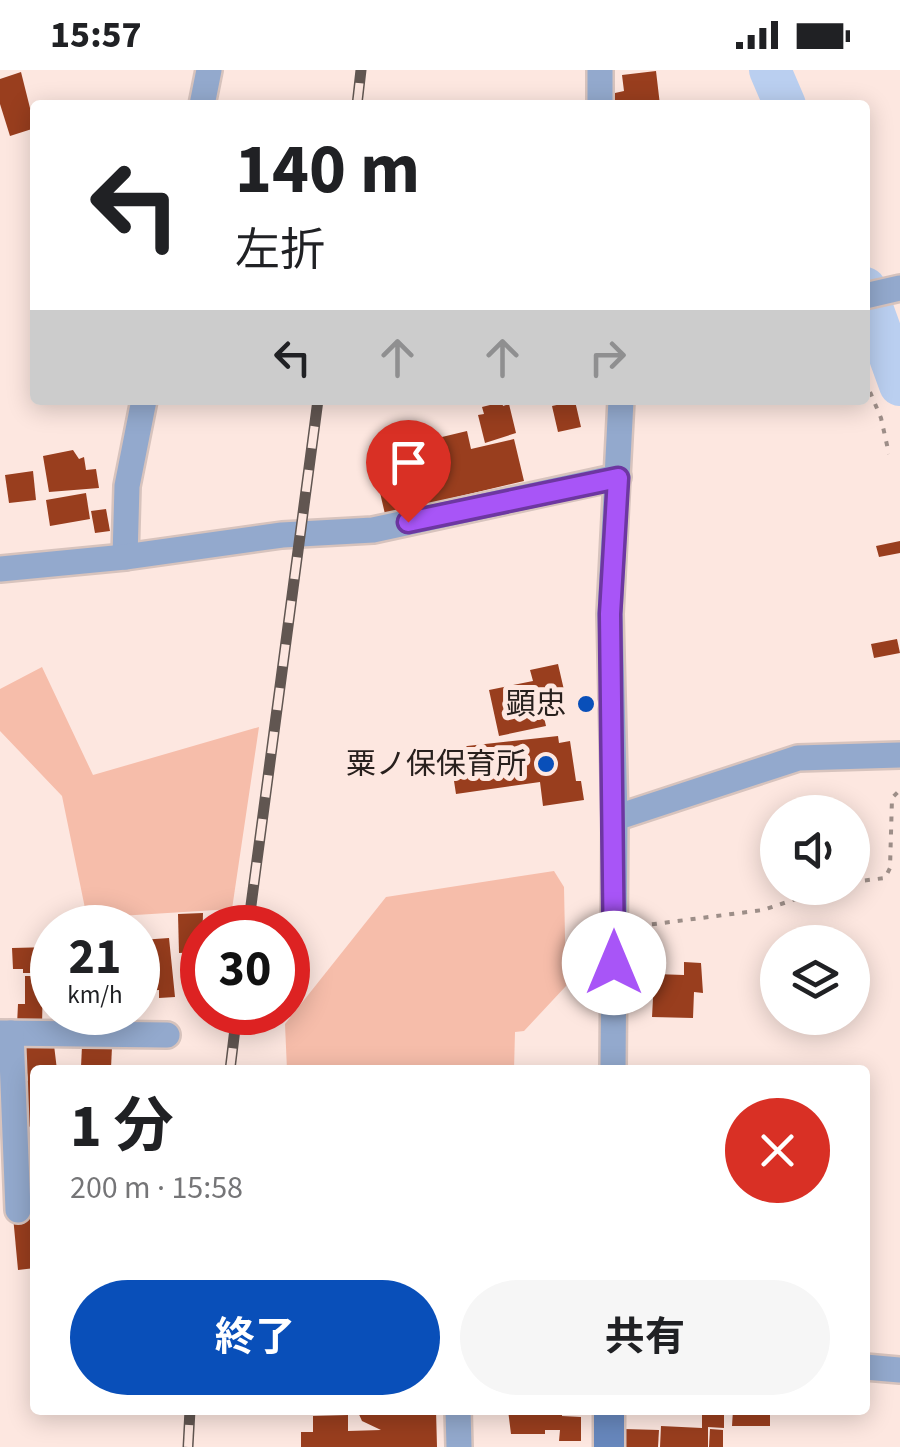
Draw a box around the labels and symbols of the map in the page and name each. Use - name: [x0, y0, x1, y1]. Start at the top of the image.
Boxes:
- pin: [366, 420, 451, 523]
- place label: 顕忠: [506, 683, 566, 726]
- marker: 顕忠: [575, 693, 597, 715]
- place label: 粟ノ保保育所: [346, 743, 526, 786]
- marker: 粟ノ保保育所: [535, 753, 557, 775]
- speed limit sign: 30: [180, 905, 310, 1035]
- position arrow: [562, 911, 666, 1015]

